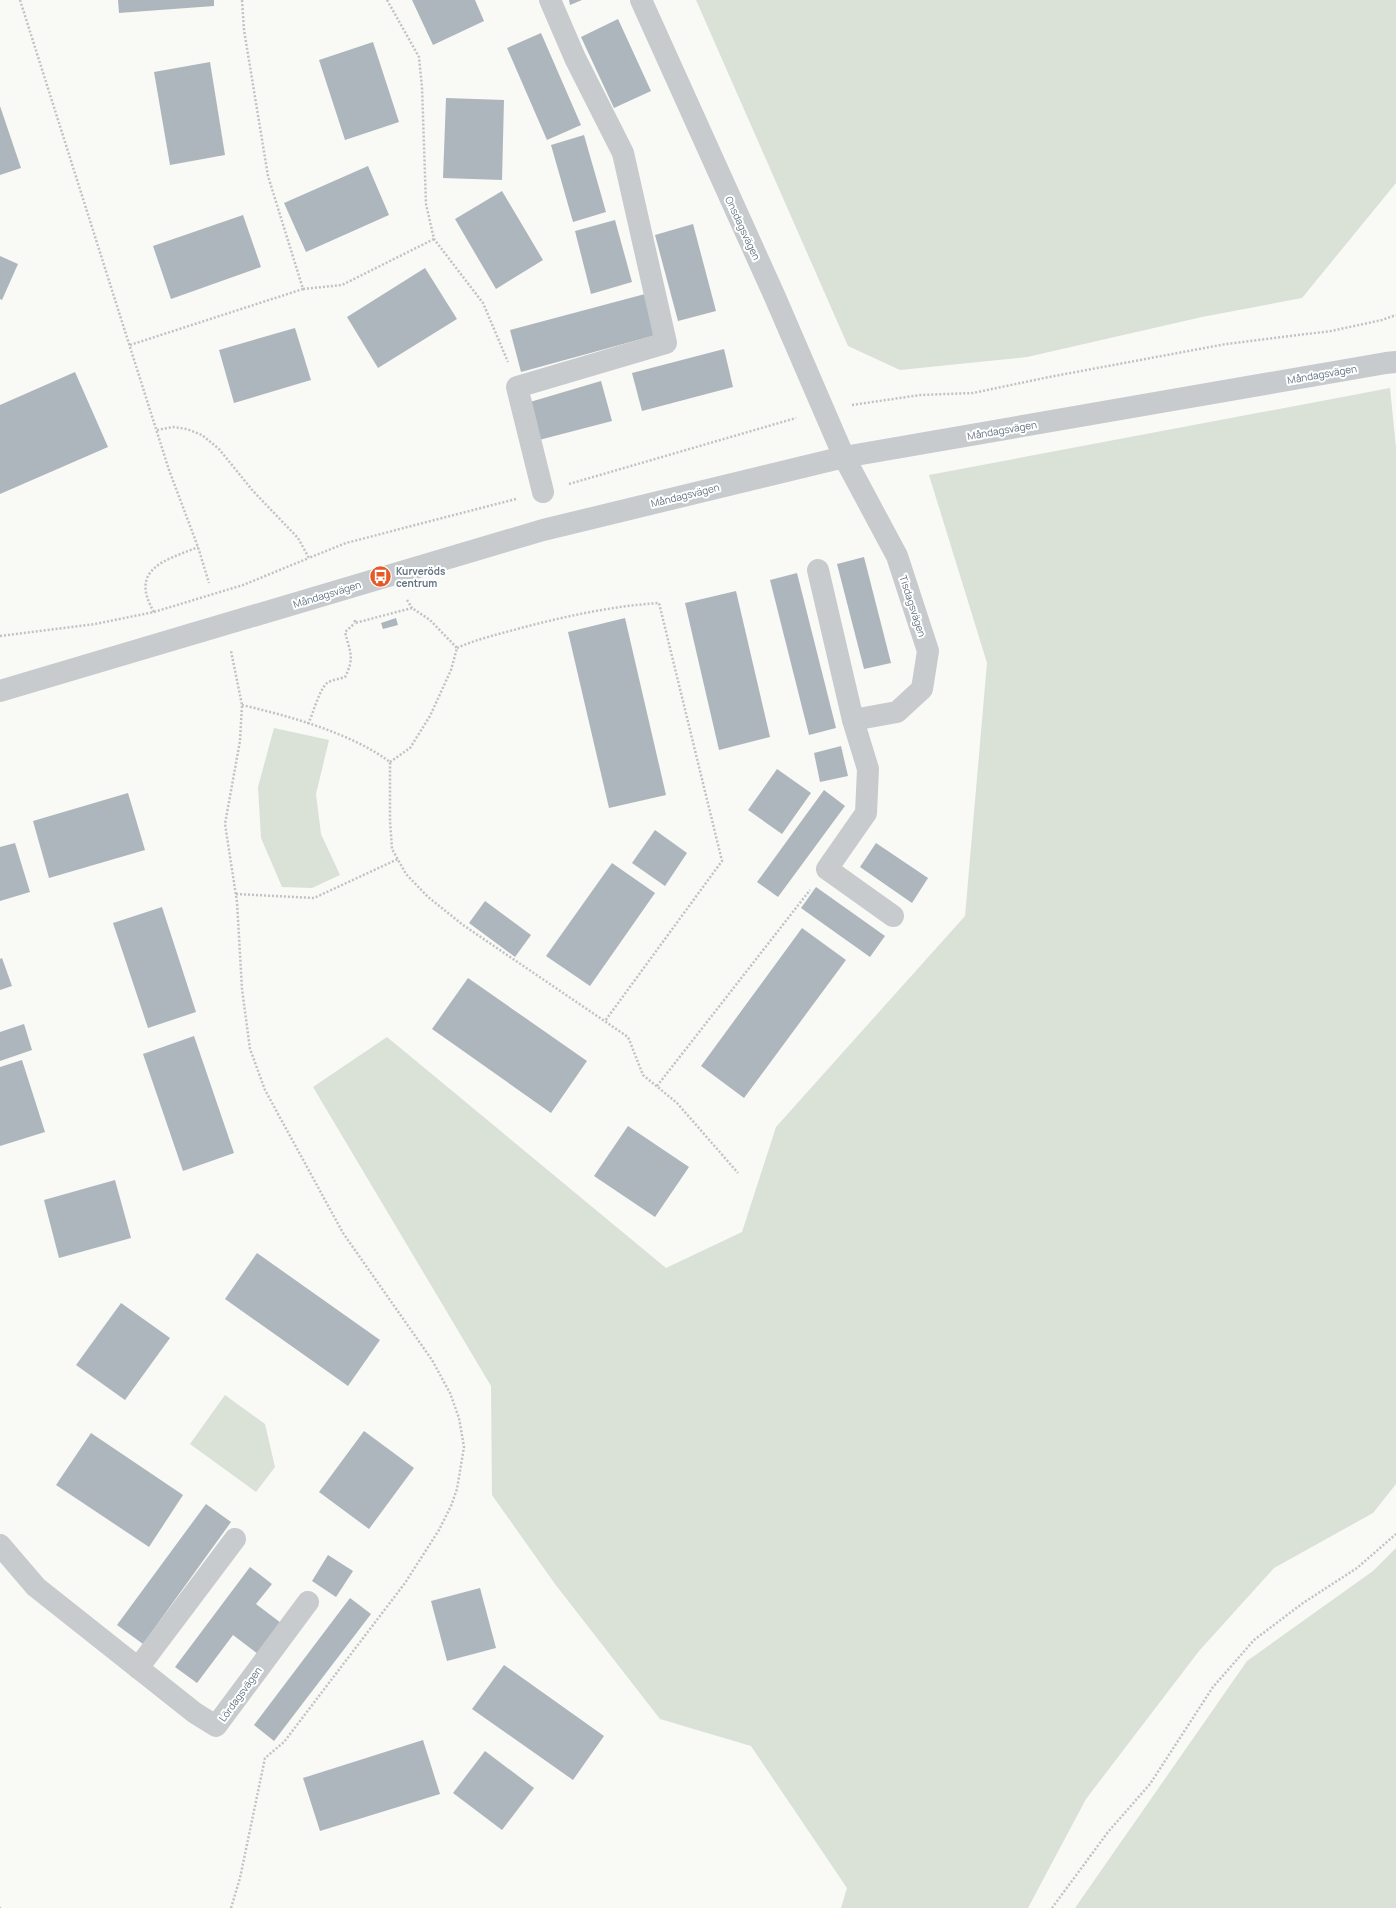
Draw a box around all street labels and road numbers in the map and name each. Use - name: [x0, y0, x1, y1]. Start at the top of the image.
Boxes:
- street label: Onsdagsvägen: [722, 194, 764, 262]
- street label: Måndagsvägen: [1286, 361, 1358, 387]
- street label: Måndagsvägen: [966, 417, 1038, 443]
- street label: Måndagsvägen: [649, 480, 721, 510]
- street label: Tisdagsvägen: [896, 573, 930, 639]
- street label: Måndagsvägen: [291, 577, 363, 611]
- street label: Lördagsvägen: [215, 1664, 265, 1724]

